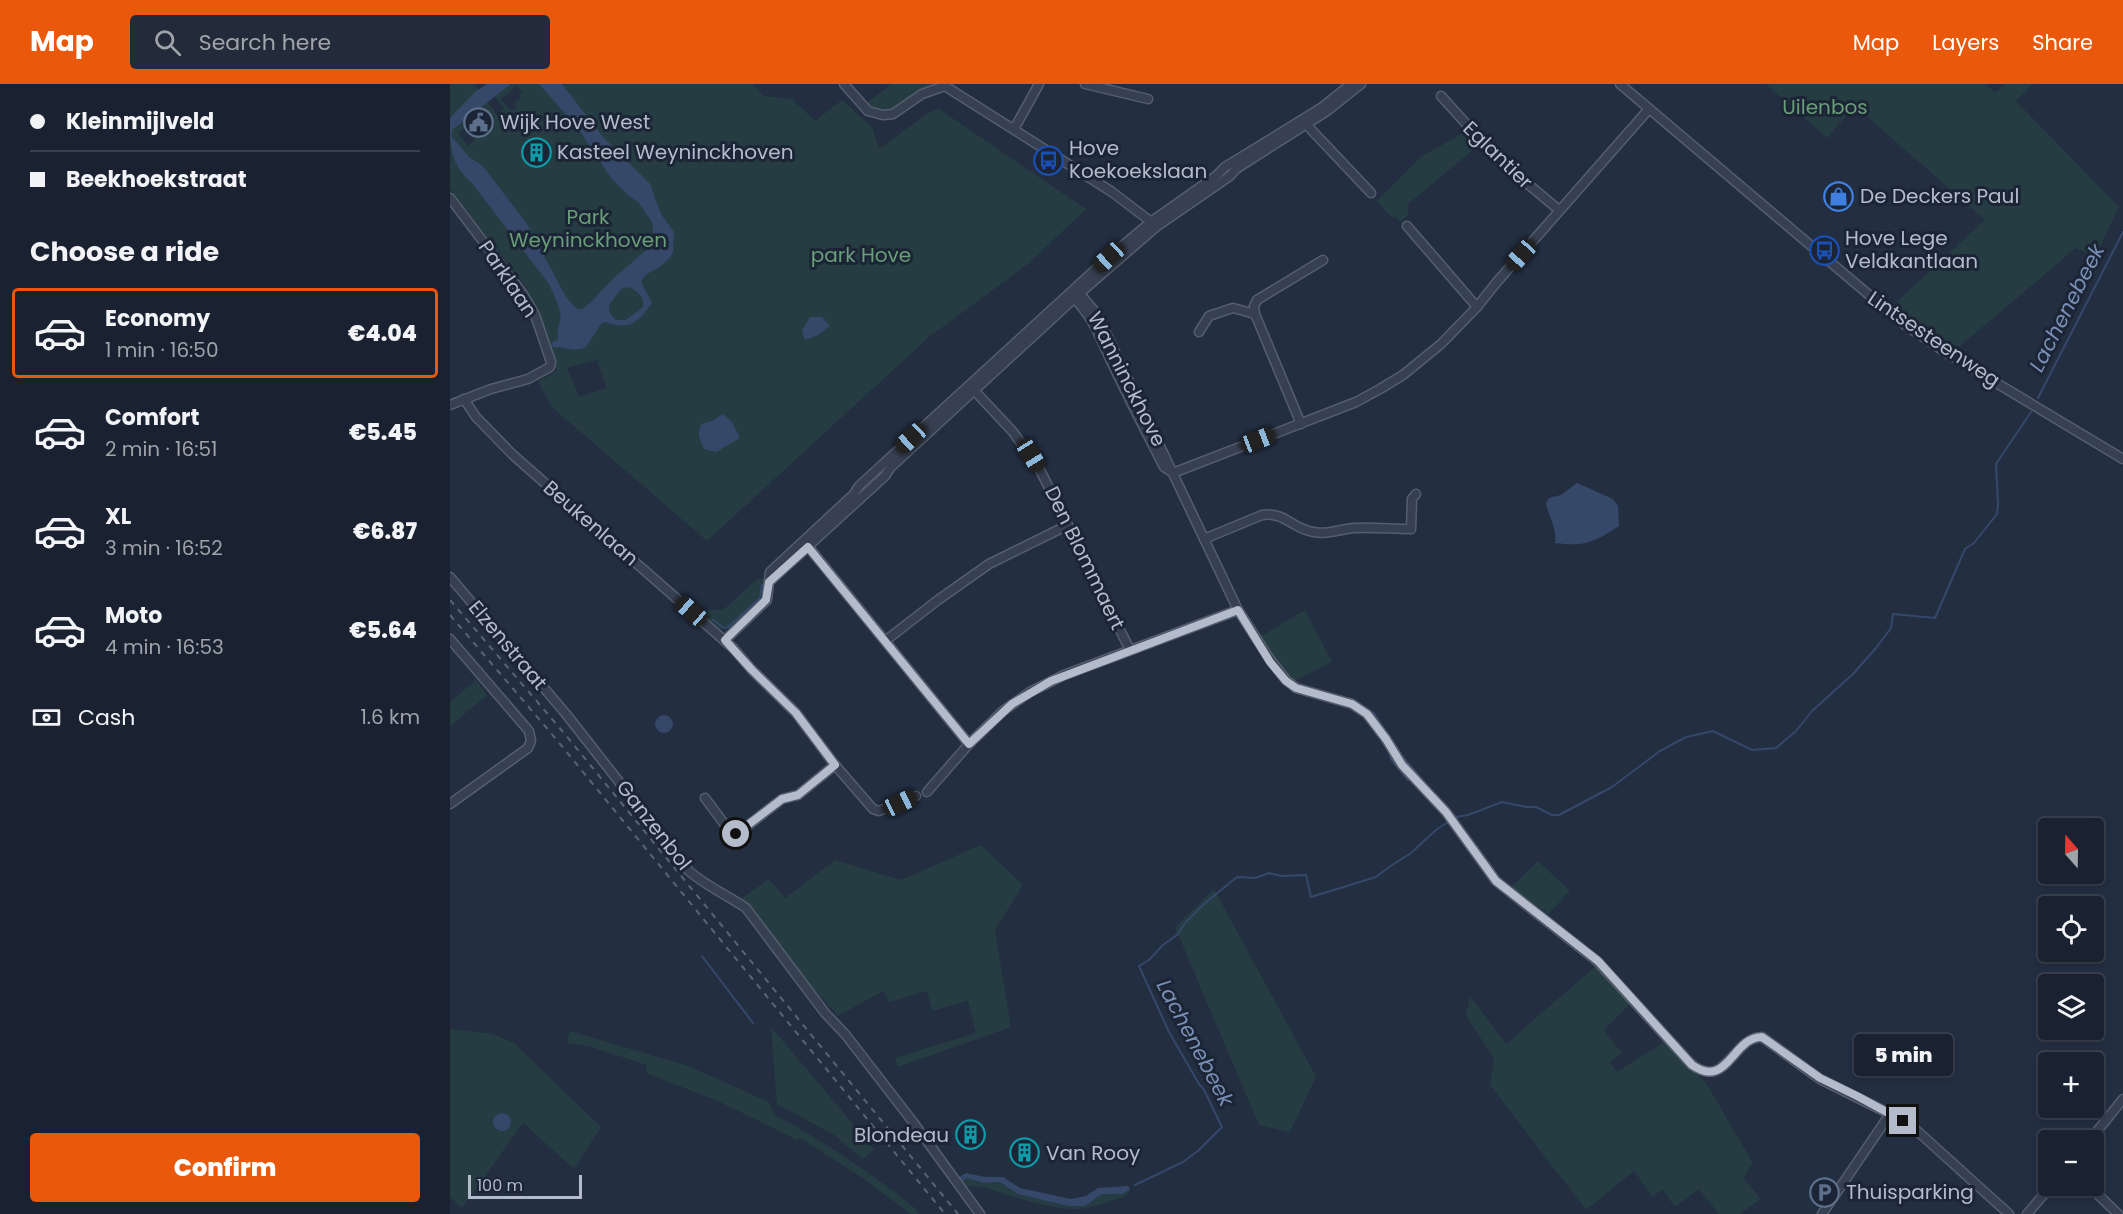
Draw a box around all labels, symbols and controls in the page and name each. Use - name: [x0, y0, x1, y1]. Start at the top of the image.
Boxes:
- search box: [130, 15, 550, 69]
- text: Map: [30, 22, 94, 61]
- icon: search: [151, 26, 184, 59]
- text: Search here: [199, 27, 331, 58]
- text: Map: [1853, 28, 1899, 57]
- text: Layers: [1932, 28, 1999, 57]
- text: Share: [2032, 28, 2093, 57]
- park label: Uilenbos: [1782, 93, 1868, 121]
- text: Kleinmijlveld: [66, 106, 214, 137]
- public building icon: Wijk Hove West: [463, 106, 495, 138]
- place label: Wijk Hove West: [500, 108, 650, 136]
- street label: Eglantier: [1457, 115, 1539, 195]
- place label: Hove Koekoekslaan: [1069, 134, 1207, 185]
- building icon: Kasteel Weyninckhoven: [520, 136, 552, 168]
- place label: Kasteel Weyninckhoven: [557, 138, 793, 166]
- bus stop icon: Hove Koekoekslaan: [1032, 144, 1064, 176]
- text: Beekhoekstraat: [66, 164, 247, 195]
- shop icon: De Deckers Paul: [1823, 180, 1855, 212]
- place label: De Deckers Paul: [1860, 182, 2019, 210]
- park label: Park Weyninckhoven: [509, 203, 667, 254]
- place label: Hove Lege Veldkantlaan: [1845, 224, 1978, 275]
- text: Choose a ride: [30, 233, 219, 270]
- bus stop icon: Hove Lege Veldkantlaan: [1808, 234, 1840, 266]
- street label: Parklaan: [472, 235, 544, 323]
- car: [1502, 236, 1540, 274]
- car: [1090, 238, 1128, 276]
- water label: Lachenebeek: [2022, 238, 2112, 377]
- park label: park Hove: [811, 241, 911, 269]
- street label: Lintsesteenweg: [1862, 284, 2006, 394]
- text: Economy: [105, 303, 210, 334]
- icon: car: [33, 306, 87, 360]
- street label: Wanninckhove: [1081, 307, 1173, 451]
- text: €4.04: [348, 318, 417, 349]
- text: 1 min · 16:50: [105, 336, 218, 364]
- text: Comfort: [105, 402, 199, 433]
- icon: car: [33, 405, 87, 459]
- text: €5.45: [349, 417, 417, 448]
- car: [892, 419, 930, 457]
- car: [1238, 425, 1278, 455]
- text: 2 min · 16:51: [105, 435, 217, 463]
- car: [1014, 435, 1048, 475]
- street label: Beukenlaan: [537, 474, 645, 572]
- street label: Den Blommaert: [1038, 482, 1132, 634]
- text: XL: [105, 501, 131, 532]
- icon: car: [33, 504, 87, 558]
- text: €6.87: [353, 516, 417, 547]
- text: 3 min · 16:52: [105, 534, 223, 562]
- car: [672, 592, 710, 630]
- street label: Elzenstraat: [462, 594, 554, 696]
- text: Moto: [105, 600, 162, 631]
- icon: car: [33, 603, 87, 657]
- text: €5.64: [349, 615, 417, 646]
- text: 4 min · 16:53: [105, 633, 224, 661]
- icon: cash: [30, 701, 63, 734]
- text: Cash: [78, 702, 135, 733]
- text: 1.6 km: [360, 703, 420, 731]
- street label: Ganzenbol: [610, 774, 698, 876]
- car: [880, 787, 920, 819]
- north arrow: [2038, 818, 2104, 884]
- map controls: [2038, 818, 2104, 1196]
- route start: [722, 820, 749, 847]
- button: locate: [2038, 896, 2104, 962]
- water label: Lachenebeek: [1150, 974, 1242, 1112]
- button: layers: [2038, 974, 2104, 1040]
- callout: 5 min: [1854, 1034, 1952, 1076]
- text: 5 min: [1874, 1041, 1933, 1069]
- button: +: [2038, 1052, 2104, 1118]
- route end: [1889, 1107, 1916, 1134]
- building icon: Blondeau: [954, 1119, 986, 1151]
- place label: Blondeau: [854, 1121, 949, 1149]
- button: −: [2038, 1130, 2104, 1196]
- button: Confirm: [30, 1133, 420, 1202]
- building icon: Van Rooy: [1009, 1137, 1041, 1169]
- place label: Van Rooy: [1046, 1139, 1140, 1167]
- scale bar: [468, 1172, 582, 1200]
- text: 100 m: [477, 1174, 523, 1197]
- parking icon: Thuisparking: [1809, 1176, 1841, 1208]
- place label: Thuisparking: [1846, 1178, 1974, 1206]

